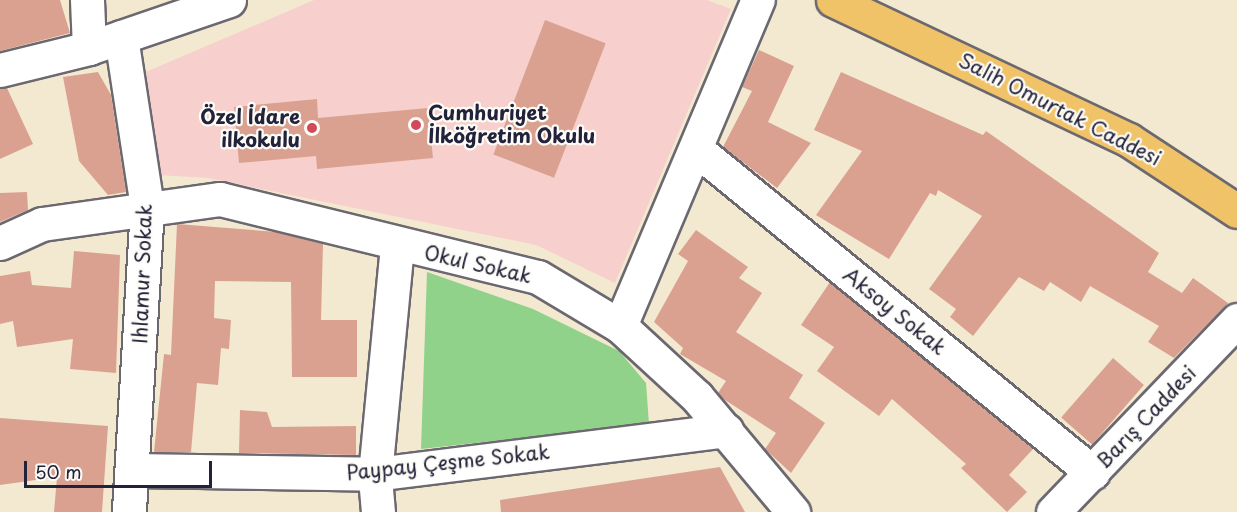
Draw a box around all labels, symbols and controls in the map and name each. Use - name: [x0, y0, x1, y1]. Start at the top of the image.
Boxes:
- street label: Salih Omurtak Caddesi: [954, 47, 1166, 171]
- place label: Cumhuriyet İlköğretim Okulu: [428, 101, 596, 148]
- place label: Özel İdare ilkokulu: [199, 104, 300, 151]
- marker: Cumhuriyet İlköğretim Okulu: [409, 118, 423, 132]
- marker: Özel İdare ilkokulu: [305, 121, 319, 135]
- street label: Ihlamur Sokak: [128, 203, 156, 345]
- street label: Okul Sokak: [421, 240, 535, 288]
- street label: Aksoy Sokak: [838, 262, 952, 360]
- street label: Barış Caddesi: [1091, 361, 1201, 473]
- street label: Paypay Çeşme Sokak: [344, 439, 552, 485]
- scale bar: [27, 449, 214, 487]
- text: 50 m: [35, 458, 82, 485]

